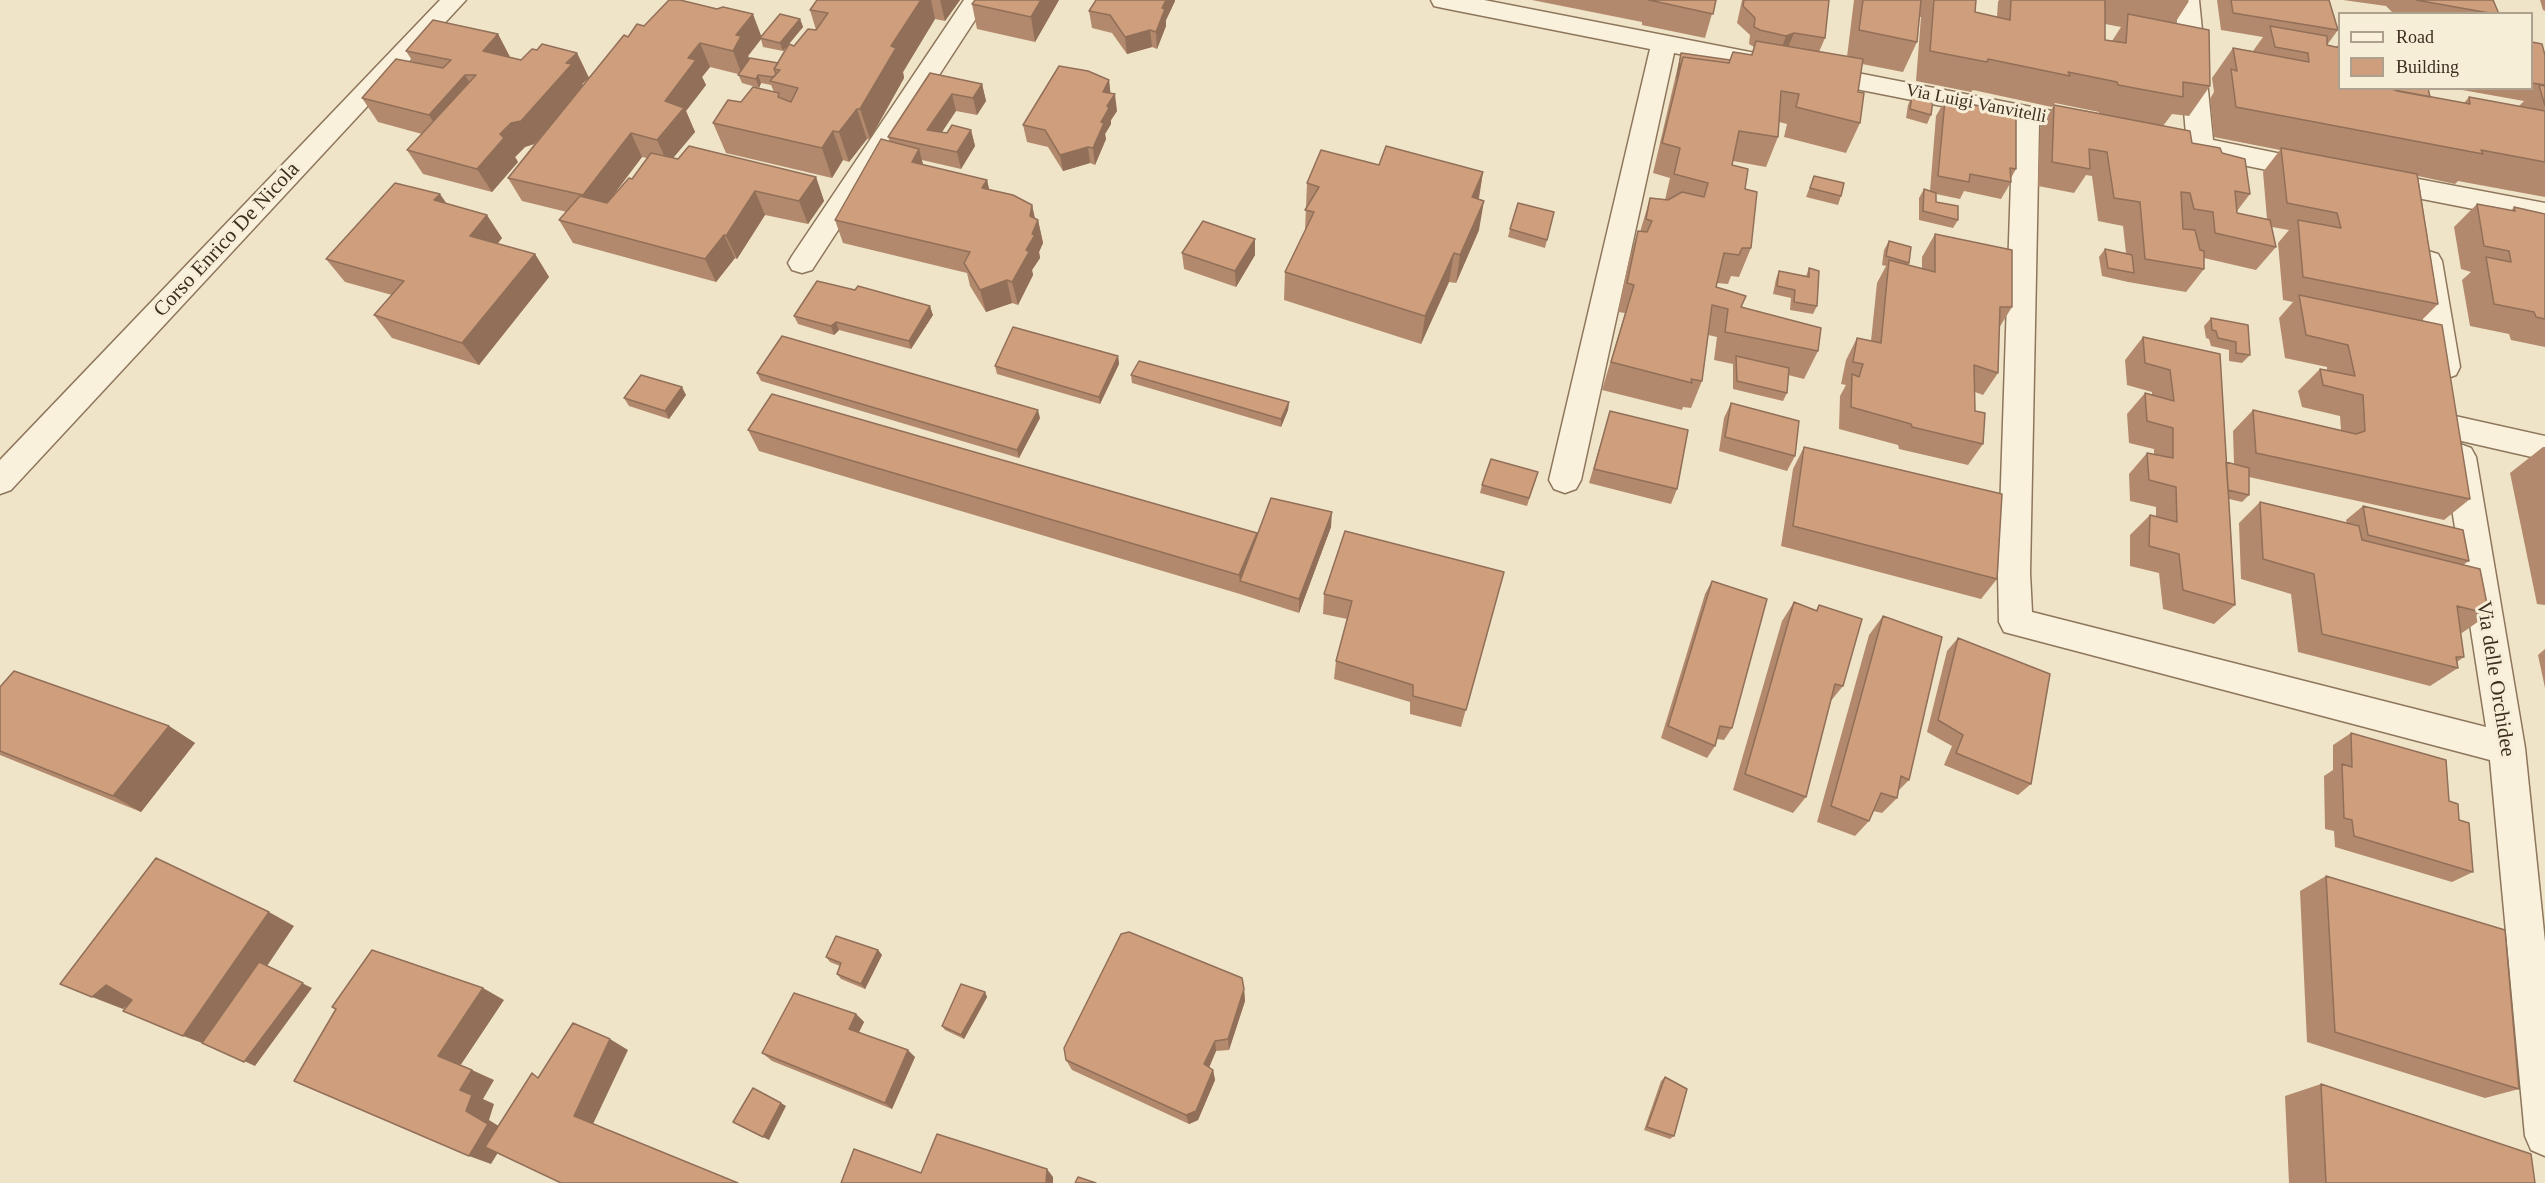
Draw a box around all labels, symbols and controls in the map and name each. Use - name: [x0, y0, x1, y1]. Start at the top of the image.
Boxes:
- legend: [2338, 12, 2533, 90]
- text: Road: [2396, 27, 2434, 47]
- text: Building: [2396, 57, 2459, 77]
- street label: Via Luigi Vanvitelli: [1904, 80, 2048, 128]
- street label: Corso Enrico De Nicola: [149, 157, 305, 323]
- street label: Via delle Orchidee: [2470, 599, 2520, 759]

